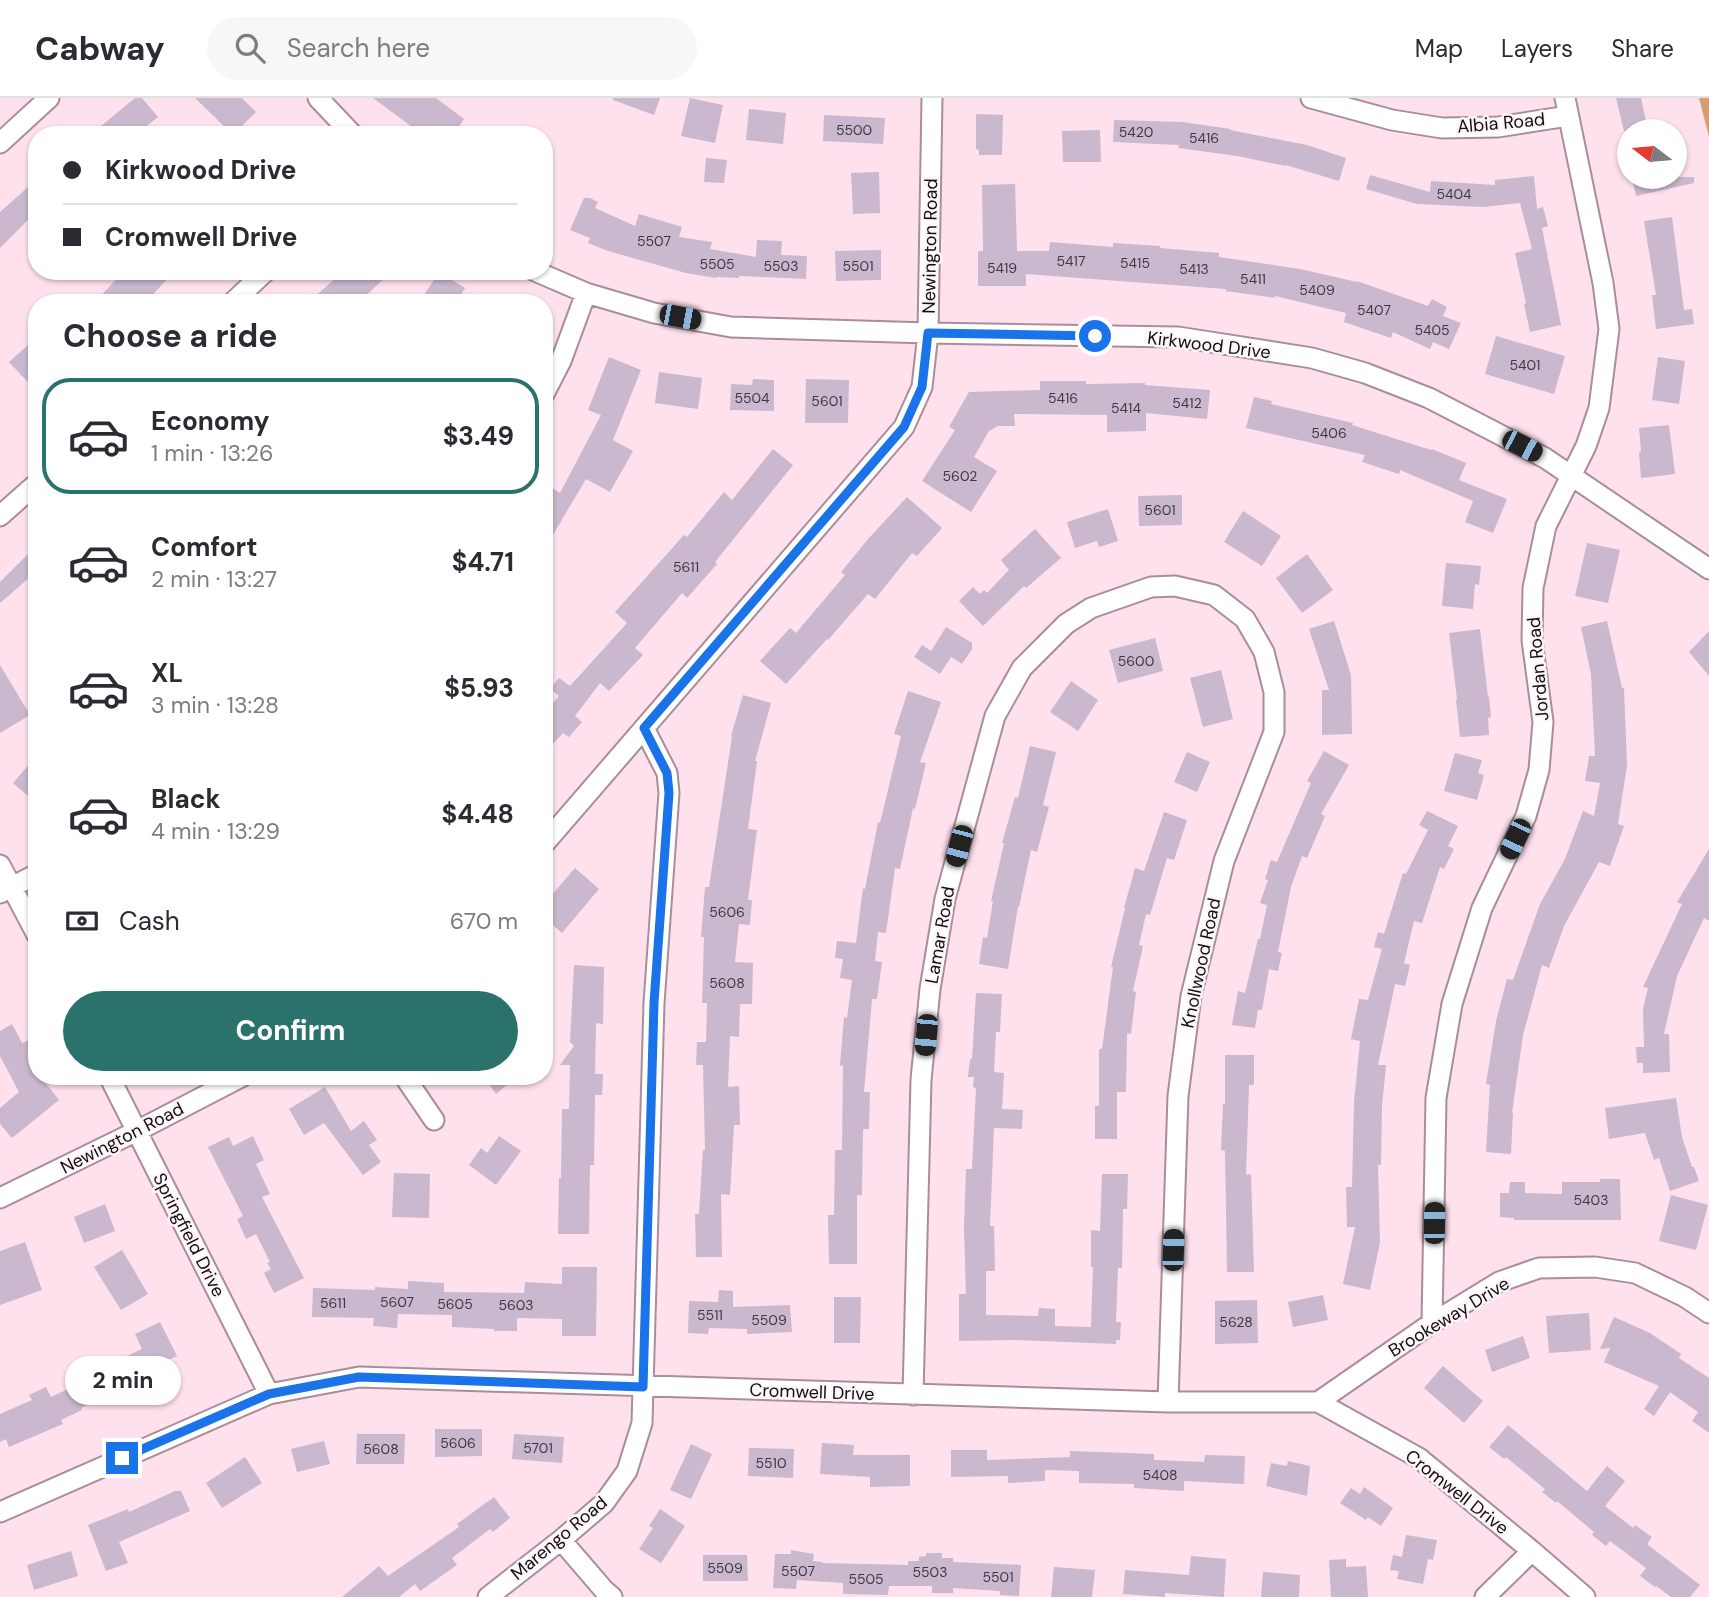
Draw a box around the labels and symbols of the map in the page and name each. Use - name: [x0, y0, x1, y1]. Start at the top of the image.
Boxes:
- street label: Albia Road: [1456, 107, 1546, 139]
- north arrow: [1617, 119, 1687, 189]
- house number: 5500: [836, 121, 872, 139]
- house number: 5420: [1119, 123, 1153, 141]
- house number: 5416: [1189, 129, 1219, 147]
- street label: Newington Road: [917, 178, 943, 314]
- house number: 5404: [1436, 185, 1472, 203]
- house number: 5507: [637, 232, 671, 250]
- house number: 5417: [1057, 252, 1085, 270]
- house number: 5415: [1120, 254, 1150, 272]
- house number: 5505: [699, 255, 735, 273]
- house number: 5503: [764, 257, 798, 275]
- house number: 5501: [842, 257, 874, 275]
- house number: 5419: [987, 259, 1017, 277]
- house number: 5413: [1179, 260, 1209, 278]
- house number: 5411: [1240, 270, 1266, 288]
- house number: 5409: [1299, 281, 1335, 299]
- house number: 5407: [1357, 301, 1391, 319]
- car: [658, 303, 703, 331]
- route start: [1079, 320, 1111, 352]
- house number: 5405: [1414, 321, 1450, 339]
- street label: Kirkwood Drive: [1146, 326, 1272, 364]
- house number: 5401: [1510, 356, 1540, 374]
- house number: 5504: [734, 389, 770, 407]
- house number: 5416: [1048, 389, 1078, 407]
- house number: 5601: [811, 392, 843, 410]
- house number: 5412: [1172, 394, 1202, 412]
- house number: 5414: [1111, 399, 1141, 417]
- house number: 5406: [1311, 424, 1347, 442]
- car: [1499, 427, 1546, 465]
- house number: 5602: [943, 467, 977, 485]
- house number: 5601: [1144, 501, 1176, 519]
- house number: 5611: [673, 558, 699, 576]
- street label: Jordan Road: [1522, 616, 1554, 722]
- house number: 5600: [1118, 652, 1154, 670]
- car: [1497, 816, 1534, 862]
- car: [944, 823, 975, 869]
- street label: Lamar Road: [920, 884, 960, 986]
- street label: Knollwood Road: [1176, 896, 1226, 1030]
- house number: 5606: [709, 903, 745, 921]
- house number: 5608: [709, 974, 745, 992]
- car: [914, 1013, 939, 1057]
- street label: Newington Road: [56, 1097, 188, 1179]
- street label: Springfield Drive: [147, 1169, 231, 1301]
- house number: 5403: [1574, 1191, 1608, 1209]
- car: [1424, 1202, 1445, 1244]
- car: [1162, 1229, 1185, 1271]
- street label: Brookeway Drive: [1384, 1271, 1514, 1363]
- house number: 5607: [380, 1293, 414, 1311]
- house number: 5611: [320, 1294, 346, 1312]
- house number: 5605: [437, 1295, 473, 1313]
- house number: 5603: [498, 1296, 534, 1314]
- house number: 5511: [697, 1306, 723, 1324]
- house number: 5509: [751, 1311, 787, 1329]
- house number: 5628: [1219, 1313, 1253, 1331]
- callout: 2 min: [64, 1356, 180, 1406]
- street label: Cromwell Drive: [749, 1378, 875, 1406]
- house number: 5606: [440, 1434, 476, 1452]
- house number: 5701: [523, 1439, 553, 1457]
- house number: 5608: [363, 1440, 399, 1458]
- route end: [106, 1442, 138, 1474]
- street label: Cromwell Drive: [1400, 1444, 1514, 1540]
- house number: 5510: [755, 1454, 787, 1472]
- house number: 5408: [1142, 1466, 1178, 1484]
- street label: Marengo Road: [506, 1491, 612, 1585]
- house number: 5509: [707, 1559, 743, 1577]
- house number: 5507: [781, 1562, 815, 1580]
- house number: 5503: [913, 1563, 947, 1581]
- house number: 5501: [982, 1568, 1014, 1586]
- house number: 5505: [848, 1570, 884, 1588]

